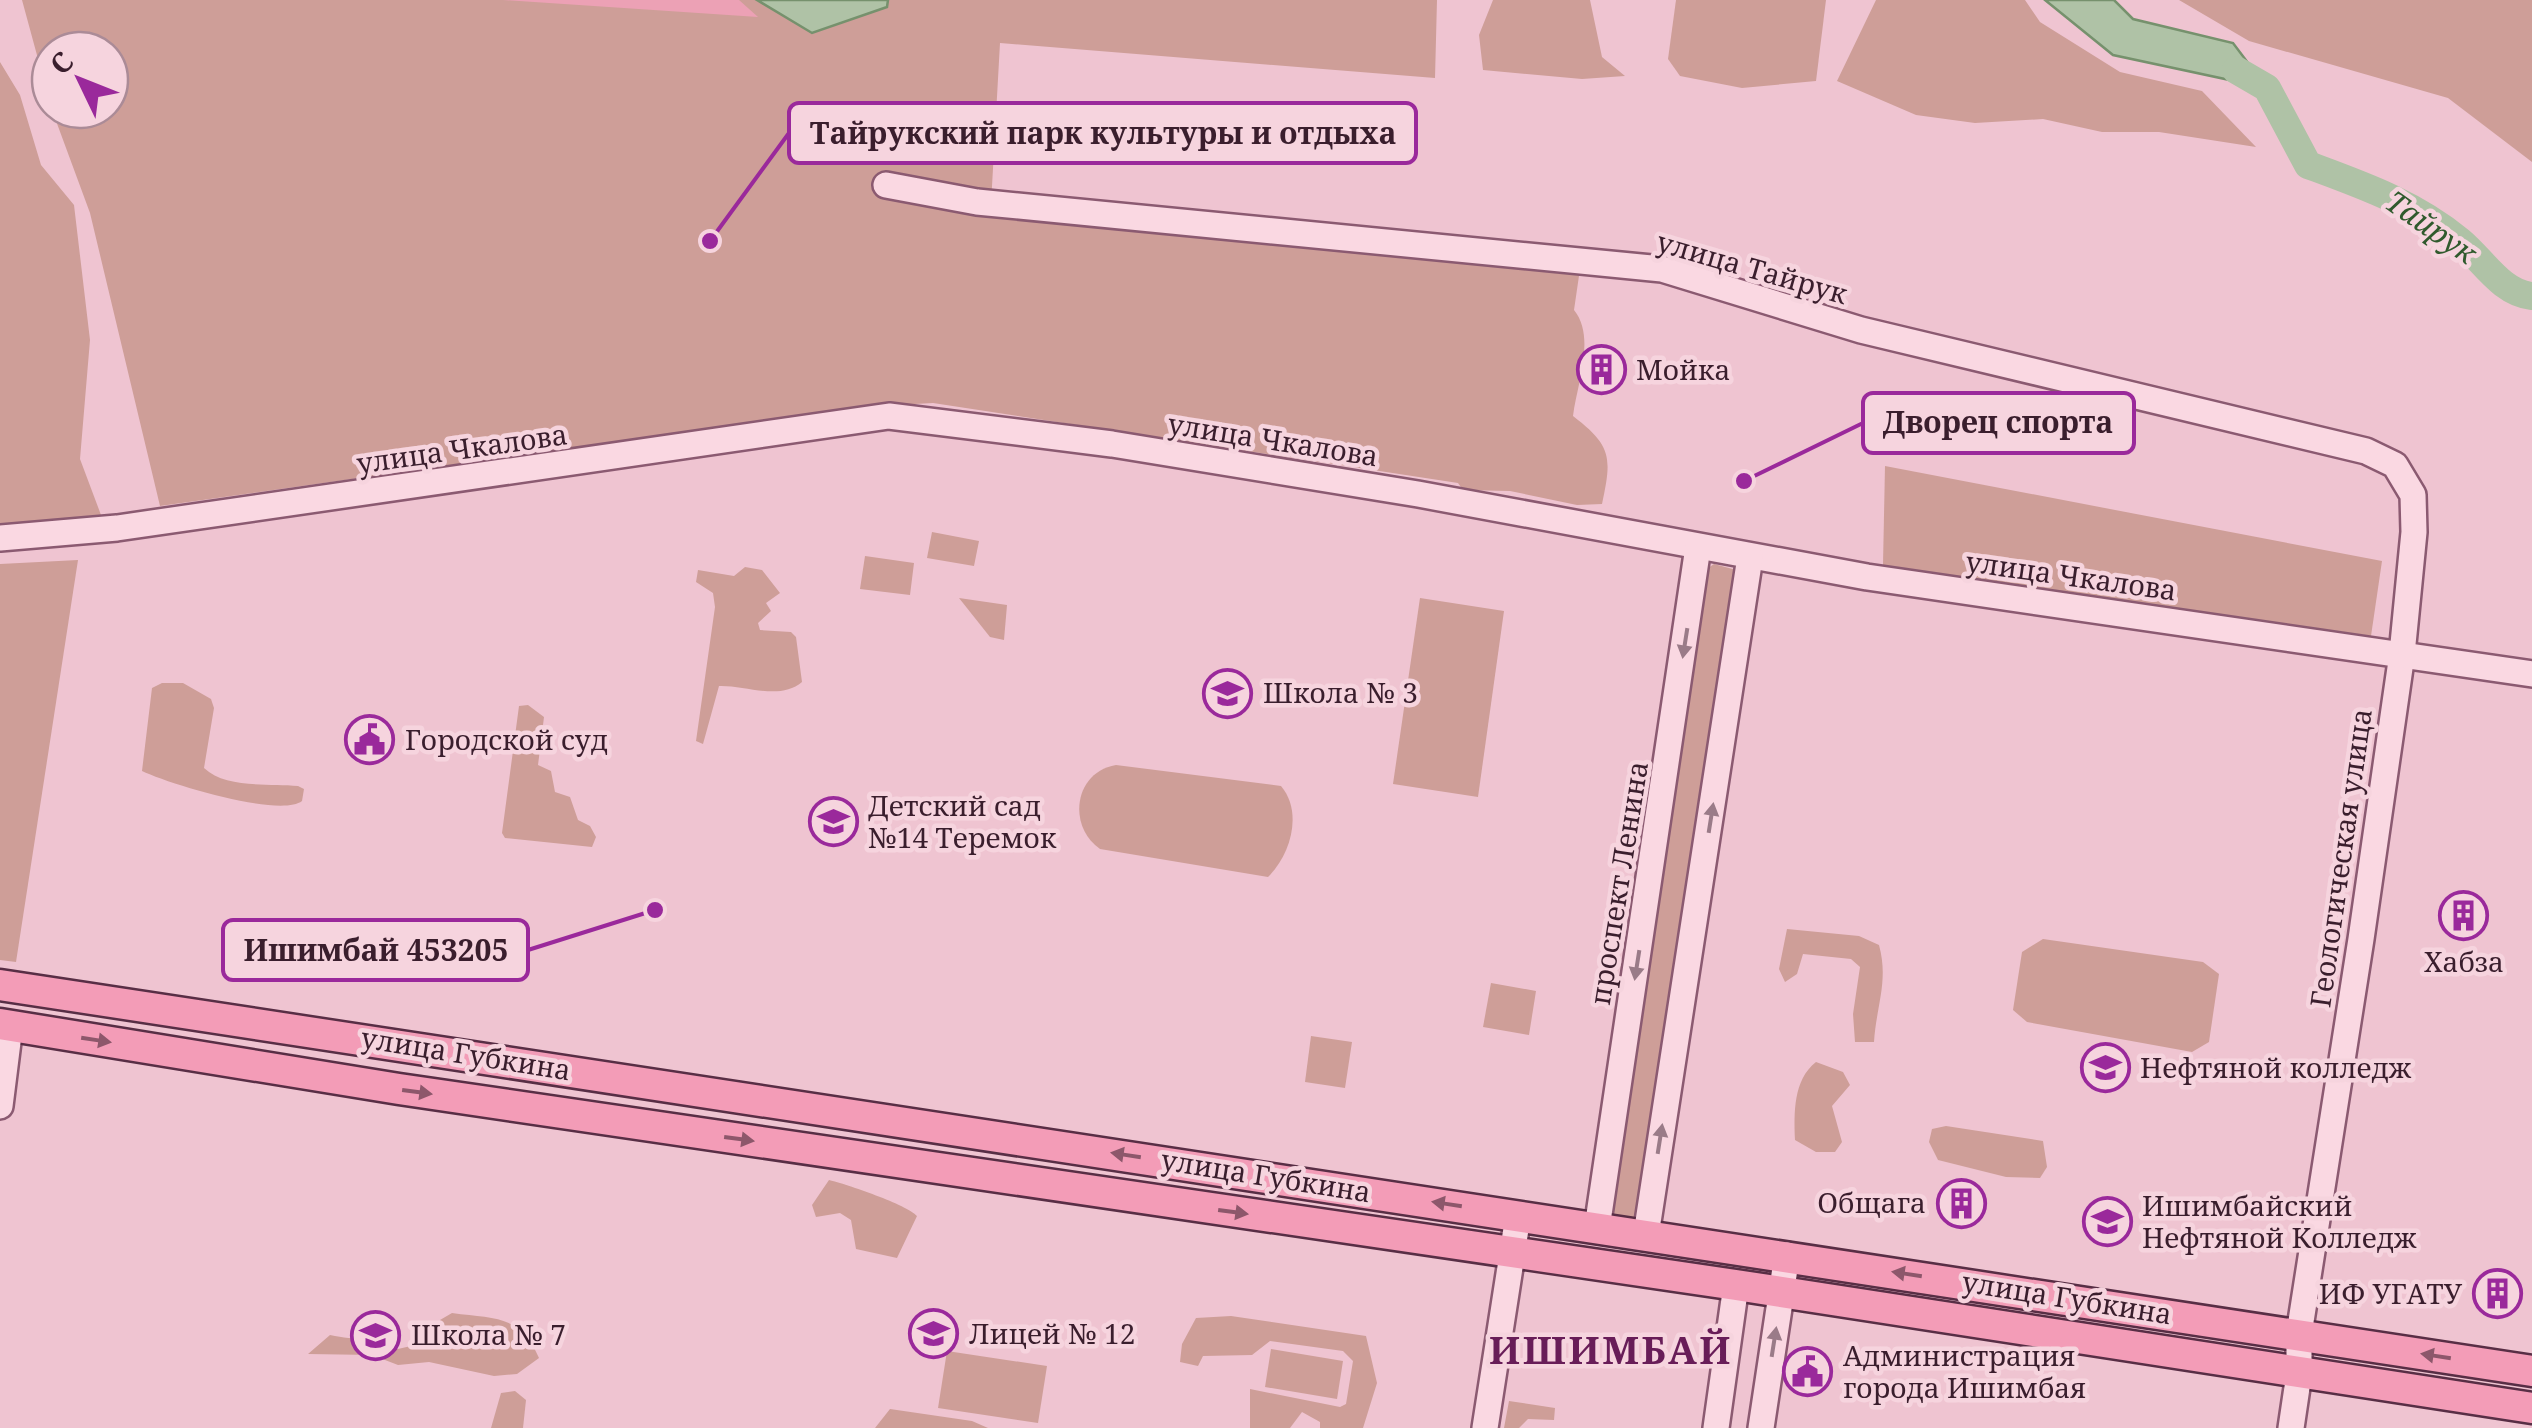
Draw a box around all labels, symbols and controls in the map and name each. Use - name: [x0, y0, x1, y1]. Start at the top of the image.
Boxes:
- north arrow: [30, 30, 130, 130]
- text: С: [41, 43, 81, 82]
- callout: Тайрукский парк культуры и отдыха: [789, 103, 1416, 163]
- text: Тайрукский парк культуры и отдыха: [810, 112, 1396, 153]
- water label: Тайрук: [2378, 180, 2486, 273]
- street label: улица Тайрук: [1653, 222, 1852, 312]
- building icon: Мойка: [1575, 344, 1627, 396]
- place label: Мойка: [1636, 350, 1730, 388]
- callout: Дворец спорта: [1863, 393, 2134, 453]
- text: Дворец спорта: [1883, 401, 2113, 442]
- street label: улица Чкалова: [1165, 404, 1381, 474]
- street label: улица Чкалова: [354, 414, 570, 482]
- street label: улица Чкалова: [1963, 541, 2179, 609]
- one-way arrow: [1677, 628, 1693, 660]
- school or university icon: Школа № 3: [1202, 667, 1254, 719]
- place label: Школа № 3: [1263, 673, 1418, 711]
- street label: Геологическая улица: [2300, 706, 2380, 1010]
- public building icon: Городской суд: [344, 714, 396, 766]
- place label: Городской суд: [405, 720, 608, 758]
- street label: проспект Ленина: [1580, 758, 1656, 1007]
- place label: Детский сад №14 Теремок: [868, 786, 1057, 856]
- school or university icon: Детский сад №14 Теремок: [807, 796, 859, 848]
- one-way arrow: [1704, 802, 1719, 833]
- building icon: Хабза: [2438, 889, 2490, 941]
- callout: Ишимбай 453205: [223, 920, 528, 980]
- text: Ишимбай 453205: [244, 929, 508, 970]
- place label: Хабза: [2424, 942, 2504, 980]
- one-way arrow: [1628, 949, 1644, 981]
- street label: улица Губкина: [358, 1018, 574, 1088]
- one-way arrow: [81, 1033, 112, 1048]
- school or university icon: Нефтяной колледж: [2079, 1042, 2131, 1094]
- place label: Нефтяной колледж: [2140, 1048, 2412, 1086]
- one-way arrow: [402, 1085, 433, 1101]
- one-way arrow: [1652, 1122, 1668, 1154]
- one-way arrow: [723, 1132, 755, 1148]
- street label: улица Губкина: [1158, 1140, 1374, 1210]
- one-way arrow: [1110, 1146, 1141, 1162]
- building icon: Общага: [1935, 1177, 1987, 1229]
- place label: Общага: [1817, 1183, 1926, 1221]
- place label: Ишимбайский Нефтяной Колледж: [2142, 1186, 2417, 1256]
- one-way arrow: [1431, 1196, 1463, 1212]
- school or university icon: Ишимбайский Нефтяной Колледж: [2081, 1196, 2133, 1248]
- one-way arrow: [1218, 1205, 1250, 1220]
- street label: улица Губкина: [1959, 1262, 2175, 1332]
- one-way arrow: [1891, 1265, 1922, 1281]
- building icon: ИФ УГАТУ: [2471, 1268, 2523, 1320]
- place label: ИФ УГАТУ: [2319, 1274, 2463, 1312]
- school or university icon: Лицей № 12: [908, 1308, 960, 1360]
- school or university icon: Школа № 7: [350, 1309, 402, 1361]
- place label: Лицей № 12: [969, 1314, 1135, 1352]
- place label: Школа № 7: [411, 1315, 566, 1353]
- district label: ИШИМБАЙ: [1489, 1323, 1733, 1375]
- one-way arrow: [1767, 1326, 1783, 1357]
- place label: Администрация города Ишимбая: [1843, 1336, 2086, 1406]
- public building icon: Администрация города Ишимбая: [1782, 1346, 1834, 1398]
- one-way arrow: [2419, 1348, 2451, 1363]

